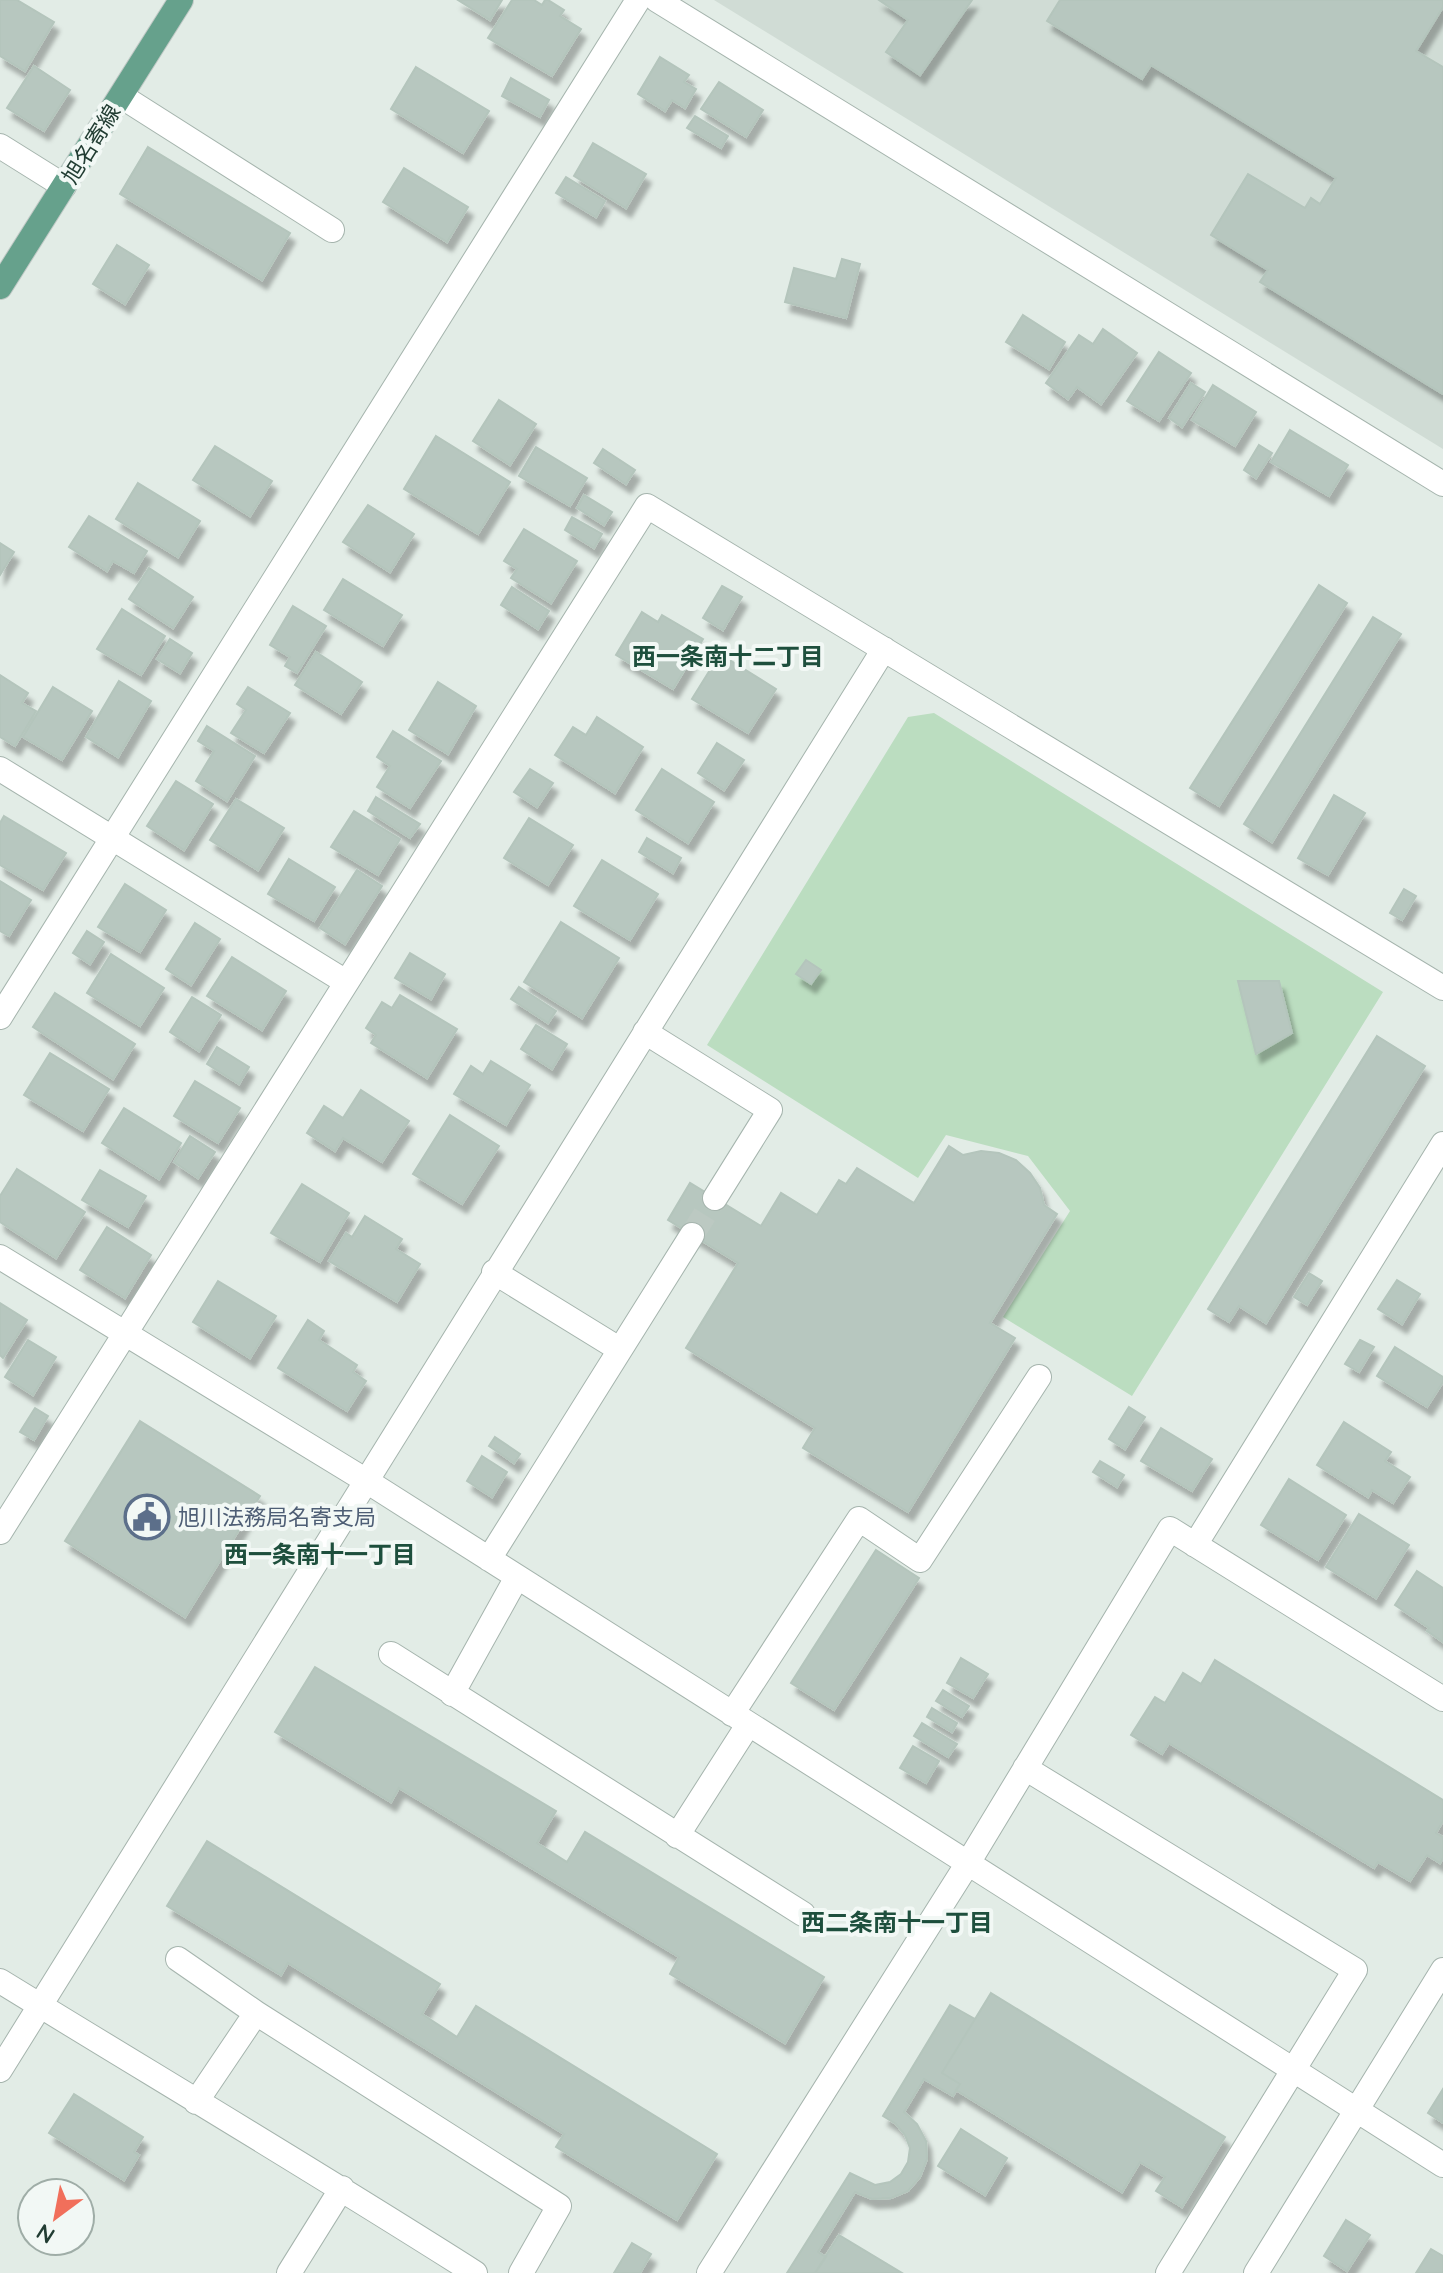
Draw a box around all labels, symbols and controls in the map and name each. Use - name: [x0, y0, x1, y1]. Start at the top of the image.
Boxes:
- street label: 旭名寄線: [56, 99, 126, 189]
- district label: 西一条南十二丁目: [632, 641, 824, 671]
- public building icon: 旭川法務局名寄支局: [123, 1493, 171, 1541]
- place label: 旭川法務局名寄支局: [178, 1503, 376, 1531]
- district label: 西一条南十一丁目: [224, 1539, 416, 1569]
- district label: 西二条南十一丁目: [801, 1907, 993, 1937]
- north arrow: [16, 2177, 96, 2257]
- text: N: [31, 2218, 60, 2250]

